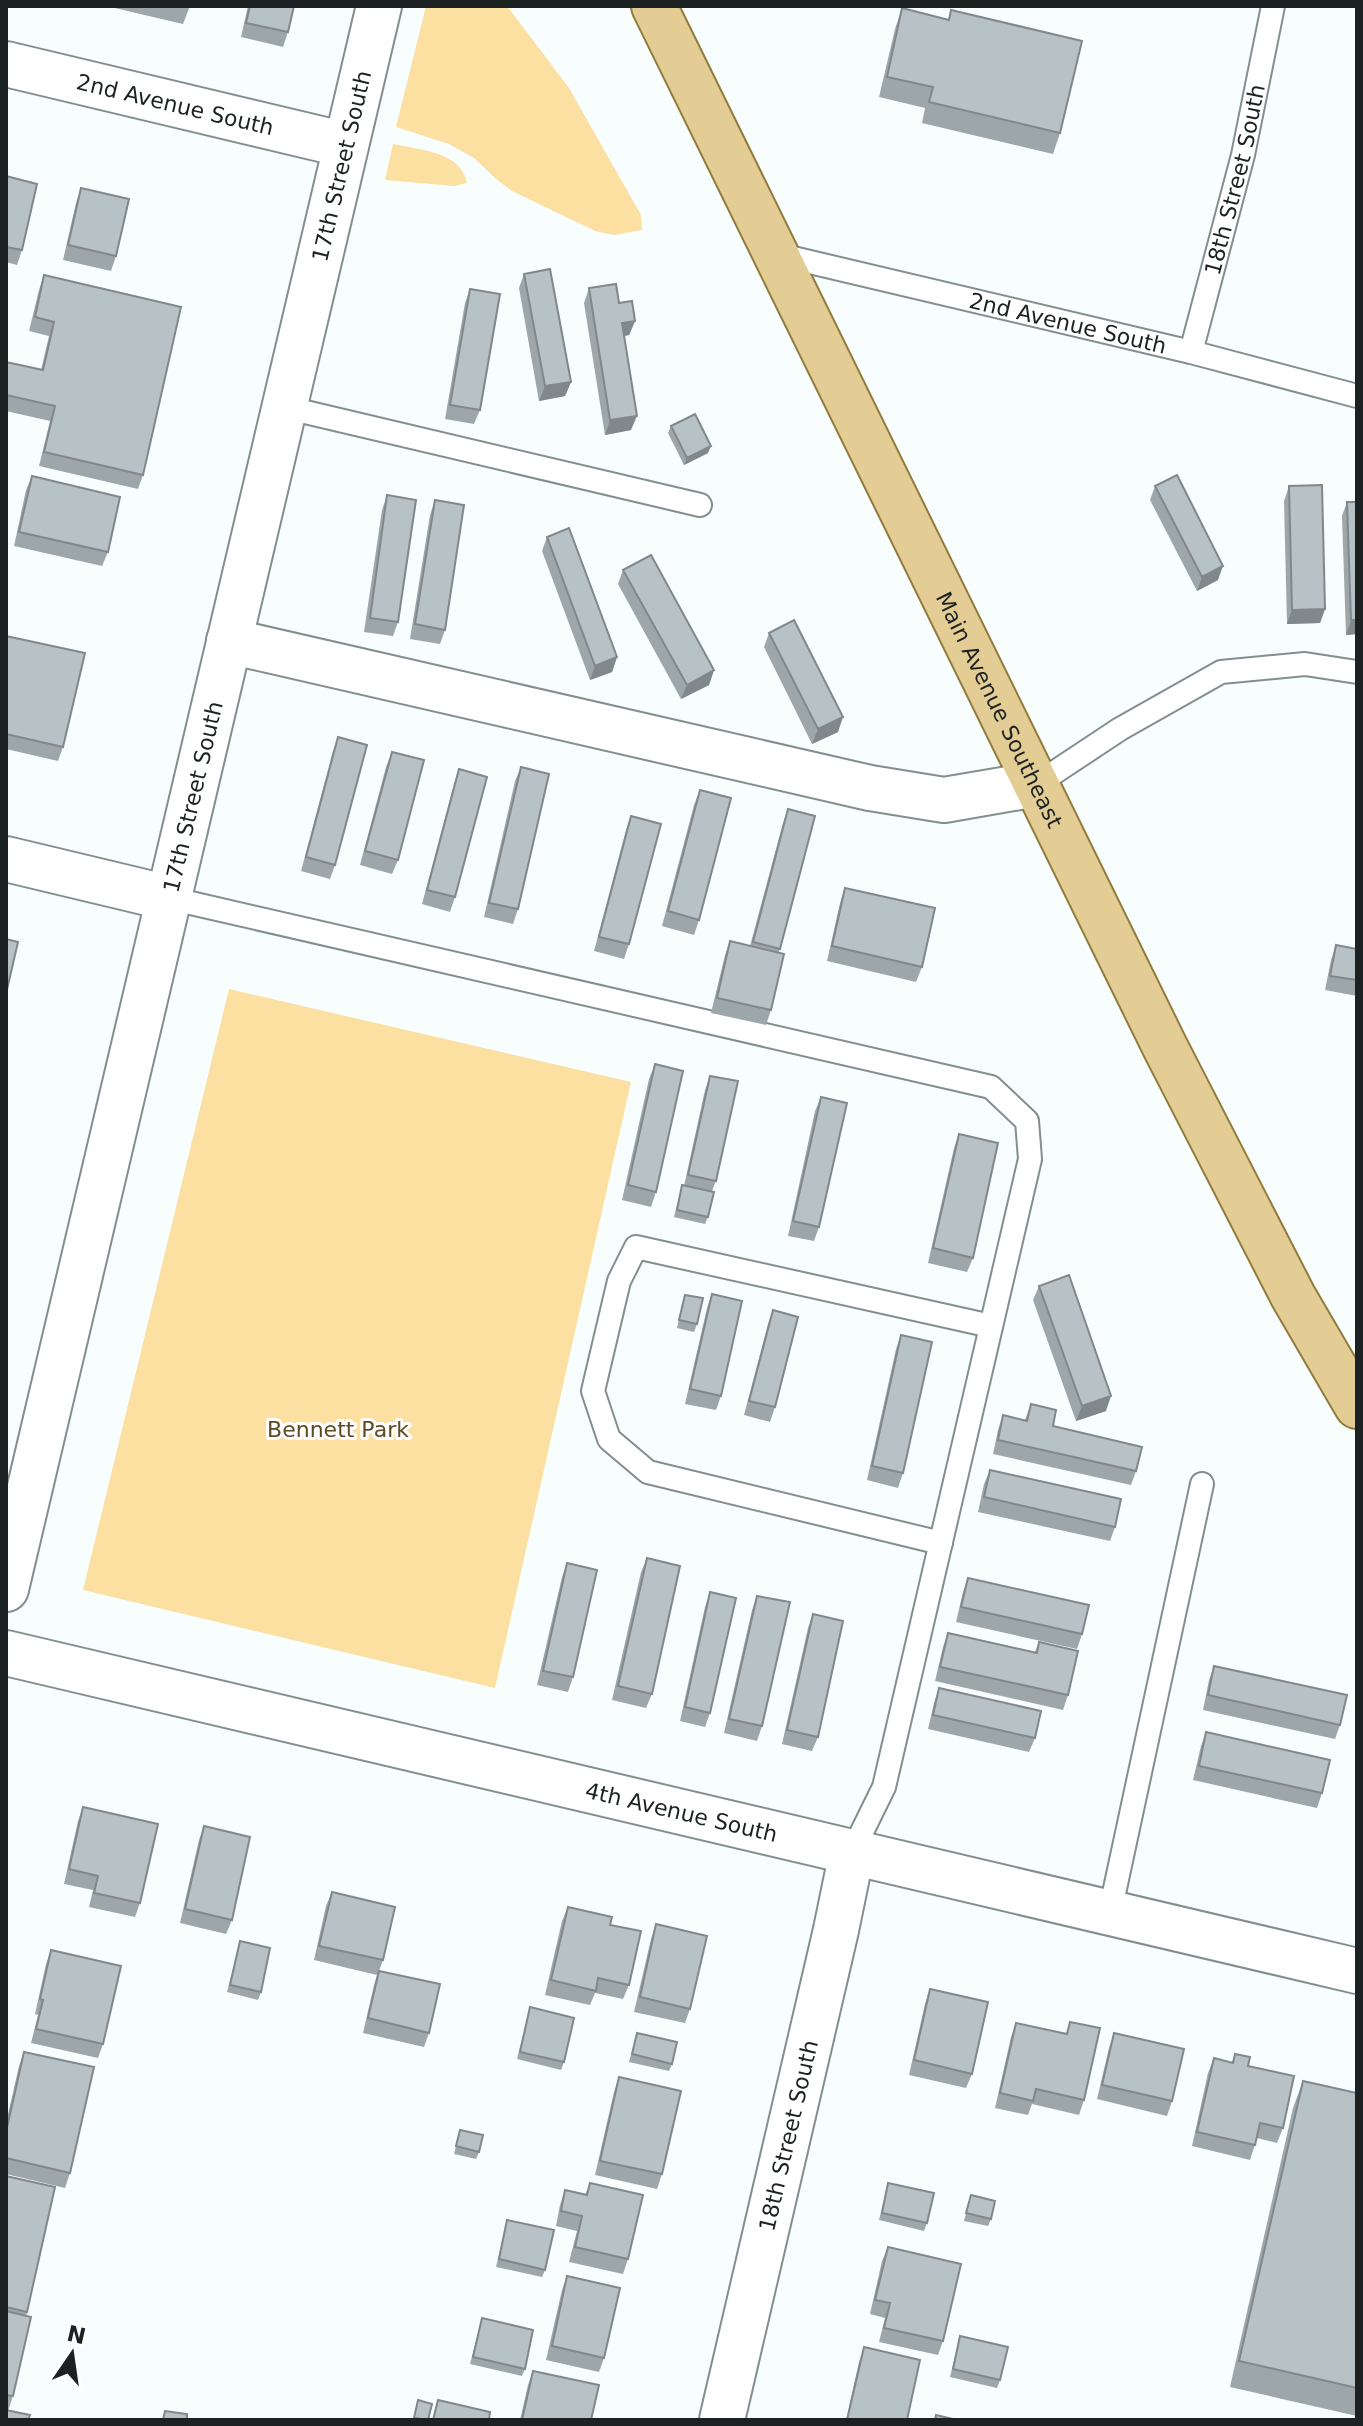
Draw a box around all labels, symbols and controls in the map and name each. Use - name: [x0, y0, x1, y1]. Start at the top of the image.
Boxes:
- street label: 17th Street South: [307, 68, 376, 264]
- street label: 2nd Avenue South: [74, 69, 276, 140]
- street label: 18th Street South: [1200, 82, 1270, 278]
- street label: 2nd Avenue South: [967, 288, 1169, 359]
- street label: Main Avenue Southeast: [931, 588, 1068, 832]
- street label: 17th Street South: [159, 699, 228, 895]
- park label: Bennett Park: [267, 1417, 409, 1442]
- street label: 4th Avenue South: [583, 1778, 780, 1847]
- street label: 18th Street South: [754, 2038, 823, 2234]
- north arrow: [32, 2314, 112, 2394]
- text: N: [65, 2321, 88, 2349]

